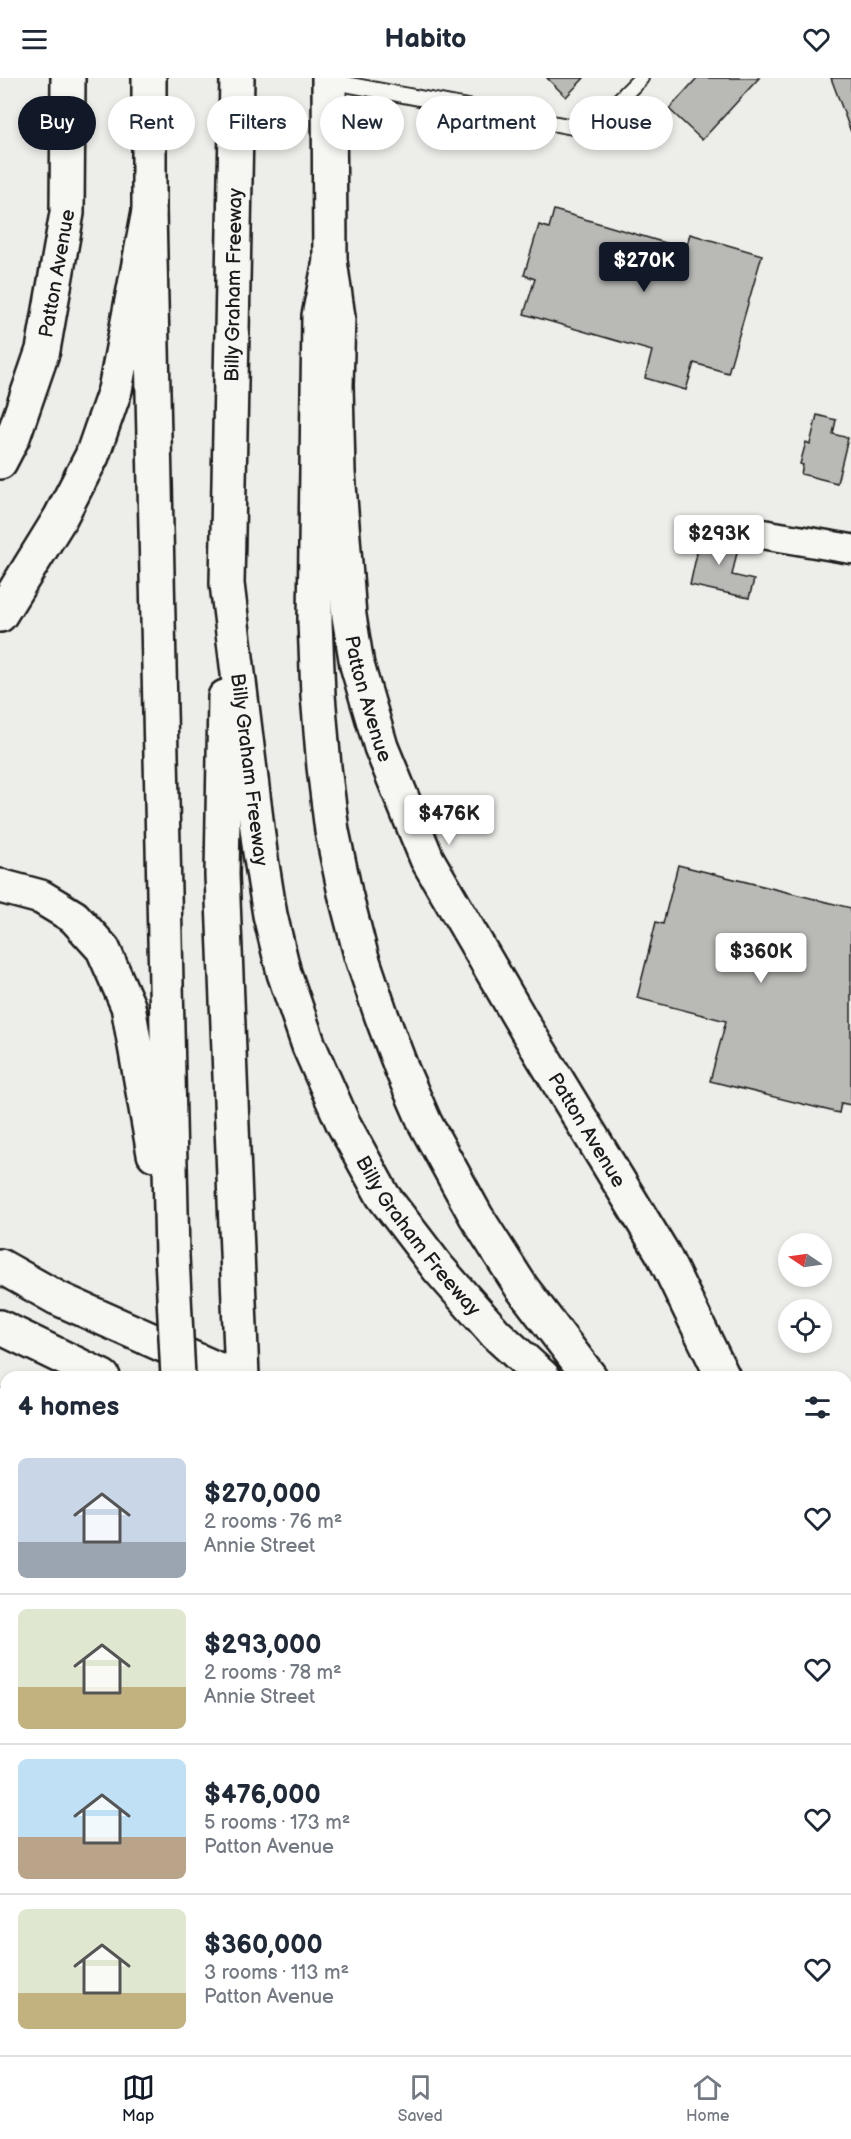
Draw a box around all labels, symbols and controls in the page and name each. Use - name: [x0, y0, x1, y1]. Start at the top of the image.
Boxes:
- icon: menu: [18, 23, 51, 56]
- text: Habito: [385, 23, 466, 55]
- icon: heart: [800, 23, 833, 56]
- chip: Buy: [18, 96, 96, 150]
- chip: Rent: [108, 96, 195, 150]
- chip: Filters: [207, 96, 308, 150]
- chip: New: [320, 96, 404, 150]
- chip: Apartment: [416, 96, 557, 150]
- chip: House: [569, 96, 673, 150]
- street label: Billy Graham Freeway: [220, 188, 248, 382]
- street label: Patton Avenue: [34, 207, 80, 340]
- pin: $270K: [602, 242, 686, 293]
- text: $270K: [613, 249, 675, 273]
- pin: $293K: [677, 515, 761, 566]
- text: $293K: [688, 522, 750, 546]
- street label: Patton Avenue: [339, 634, 397, 766]
- street label: Billy Graham Freeway: [225, 672, 273, 868]
- pin: $476K: [407, 795, 491, 846]
- text: $476K: [418, 802, 480, 826]
- pin: $360K: [719, 933, 803, 984]
- text: $360K: [729, 940, 793, 964]
- street label: Patton Avenue: [542, 1069, 631, 1192]
- street label: Billy Graham Freeway: [350, 1152, 485, 1321]
- north arrow: [778, 1233, 832, 1287]
- map controls: [778, 1233, 832, 1353]
- button: locate: [778, 1299, 832, 1353]
- icon: filters: [801, 1391, 834, 1424]
- text: 4 homes: [18, 1392, 119, 1423]
- text: $270,000: [204, 1479, 321, 1510]
- icon: home: [66, 1482, 138, 1554]
- icon: heart: [801, 1502, 834, 1535]
- text: 2 rooms · 76 m²: [204, 1510, 342, 1534]
- text: Annie Street: [204, 1534, 315, 1558]
- text: $293,000: [204, 1630, 322, 1661]
- icon: home: [66, 1633, 138, 1705]
- icon: heart: [801, 1653, 834, 1686]
- text: 2 rooms · 78 m²: [204, 1661, 342, 1685]
- text: Annie Street: [204, 1685, 315, 1709]
- text: $476,000: [204, 1780, 321, 1811]
- icon: home: [66, 1783, 138, 1855]
- icon: heart: [801, 1803, 834, 1836]
- text: 5 rooms · 173 m²: [204, 1811, 350, 1835]
- text: Patton Avenue: [204, 1835, 334, 1859]
- text: $360,000: [204, 1930, 323, 1961]
- icon: home: [66, 1933, 138, 2005]
- icon: heart: [801, 1953, 834, 1986]
- text: 3 rooms · 113 m²: [204, 1961, 349, 1985]
- text: Patton Avenue: [204, 1985, 334, 2009]
- tab: Map: [122, 2071, 155, 2126]
- tab: Saved: [398, 2071, 443, 2126]
- tab: Home: [686, 2071, 729, 2126]

